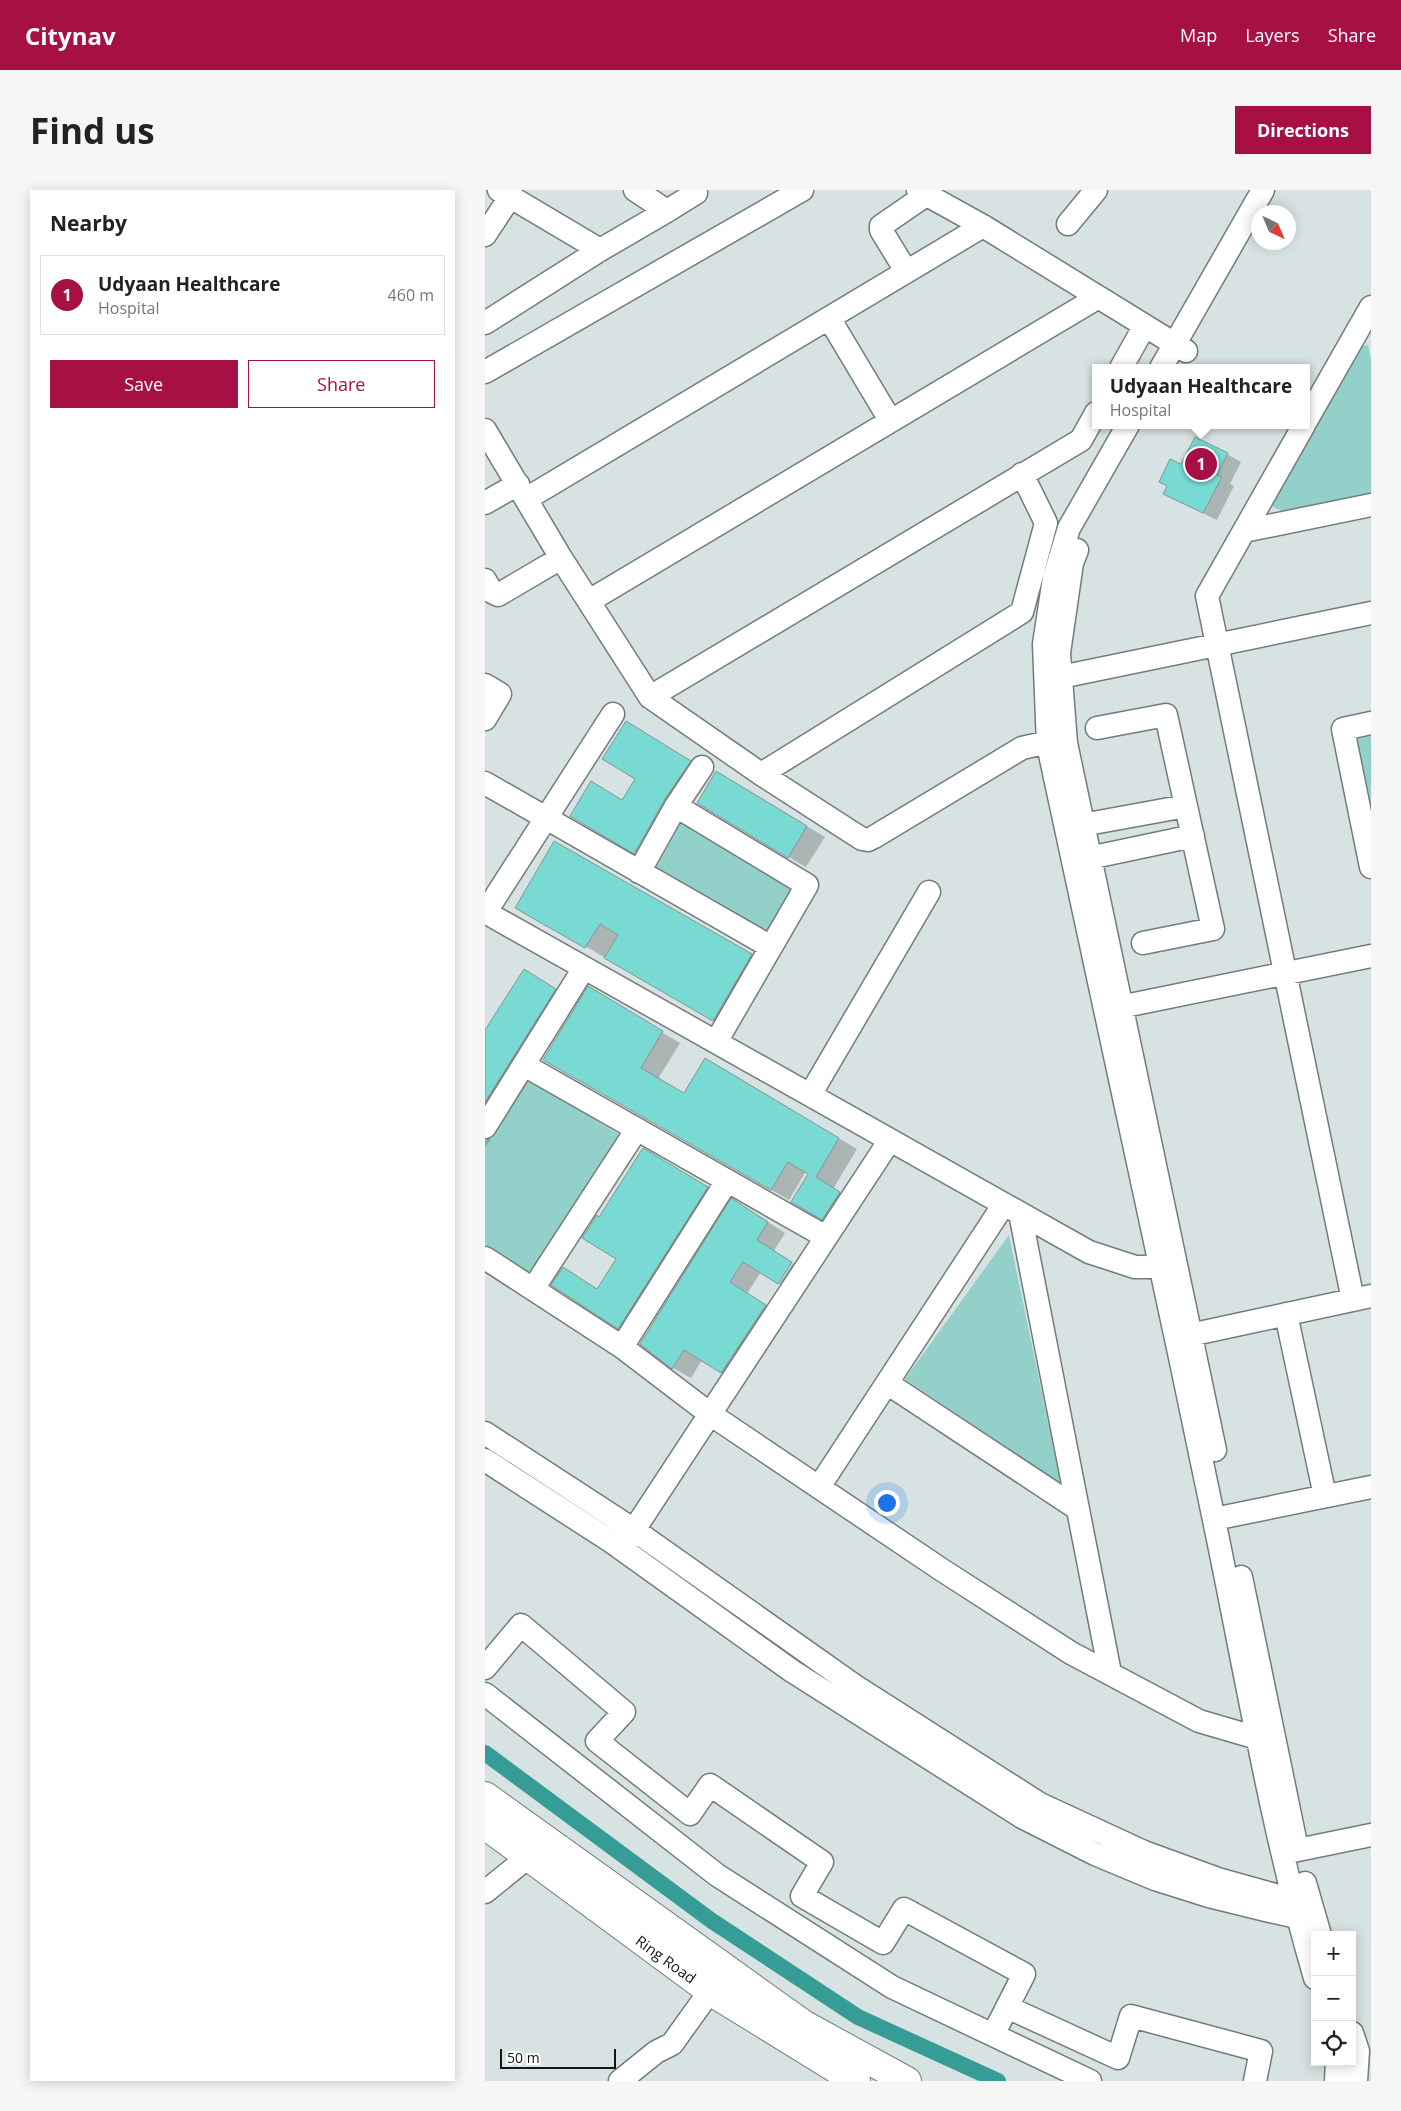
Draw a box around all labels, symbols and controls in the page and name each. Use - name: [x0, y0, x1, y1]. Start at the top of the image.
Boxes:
- text: Citynav: [25, 19, 116, 52]
- text: Map: [1180, 23, 1217, 47]
- text: Layers: [1245, 23, 1300, 47]
- text: Share: [1328, 23, 1376, 47]
- button: Directions: [1235, 106, 1371, 154]
- text: Find us: [30, 107, 155, 154]
- north arrow: [1251, 205, 1296, 250]
- text: Nearby: [50, 209, 127, 237]
- text: Udyaan Healthcare: [98, 271, 280, 297]
- text: 1: [62, 284, 72, 306]
- text: 460 m: [388, 284, 434, 306]
- text: Hospital: [98, 297, 160, 319]
- button: Save: [50, 360, 238, 408]
- button: Share: [248, 360, 435, 408]
- popup: [1092, 364, 1310, 429]
- text: Udyaan Healthcare: [1110, 373, 1292, 399]
- text: Hospital: [1110, 399, 1171, 421]
- pin: 1: [1185, 445, 1217, 483]
- your location: [874, 1490, 900, 1516]
- street label: Ring Road: [632, 1930, 700, 1988]
- map controls: [1311, 1931, 1356, 2066]
- button: +: [1311, 1931, 1356, 1976]
- button: −: [1311, 1976, 1356, 2021]
- button: locate: [1311, 2021, 1356, 2066]
- scale bar: [500, 2046, 616, 2069]
- text: 50 m: [507, 2048, 540, 2067]

